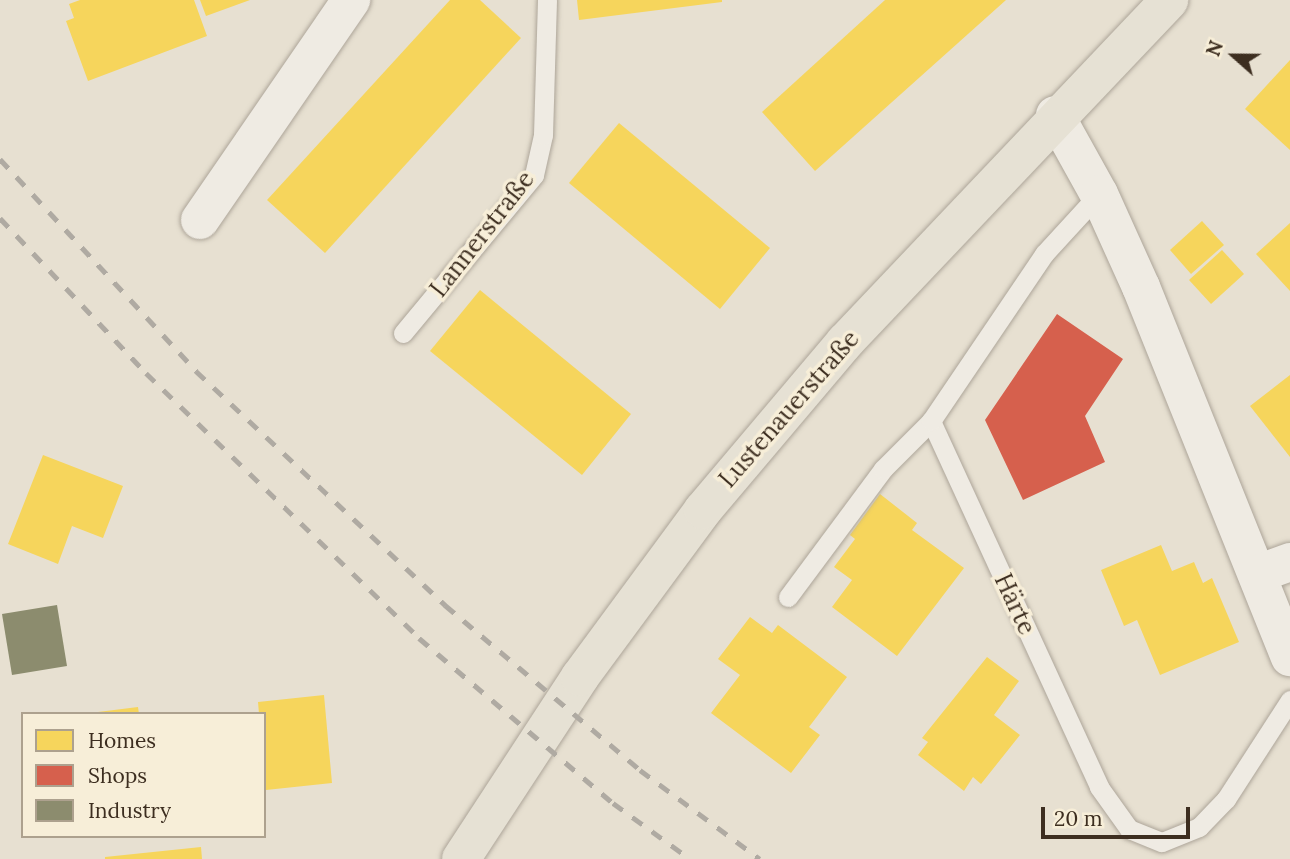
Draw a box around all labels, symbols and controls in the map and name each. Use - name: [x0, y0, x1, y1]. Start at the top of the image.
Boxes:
- north arrow: [1199, 21, 1269, 91]
- text: N: [1201, 37, 1228, 60]
- street label: Lannerstraße: [424, 165, 540, 303]
- street label: Lustenauerstraße: [713, 325, 865, 493]
- street label: Härte: [988, 569, 1042, 639]
- legend: [21, 712, 266, 838]
- text: Homes: [88, 727, 156, 754]
- text: Shops: [88, 762, 147, 789]
- scale bar: [1045, 792, 1194, 836]
- text: Industry: [88, 797, 171, 824]
- text: 20 m: [1054, 805, 1103, 832]

